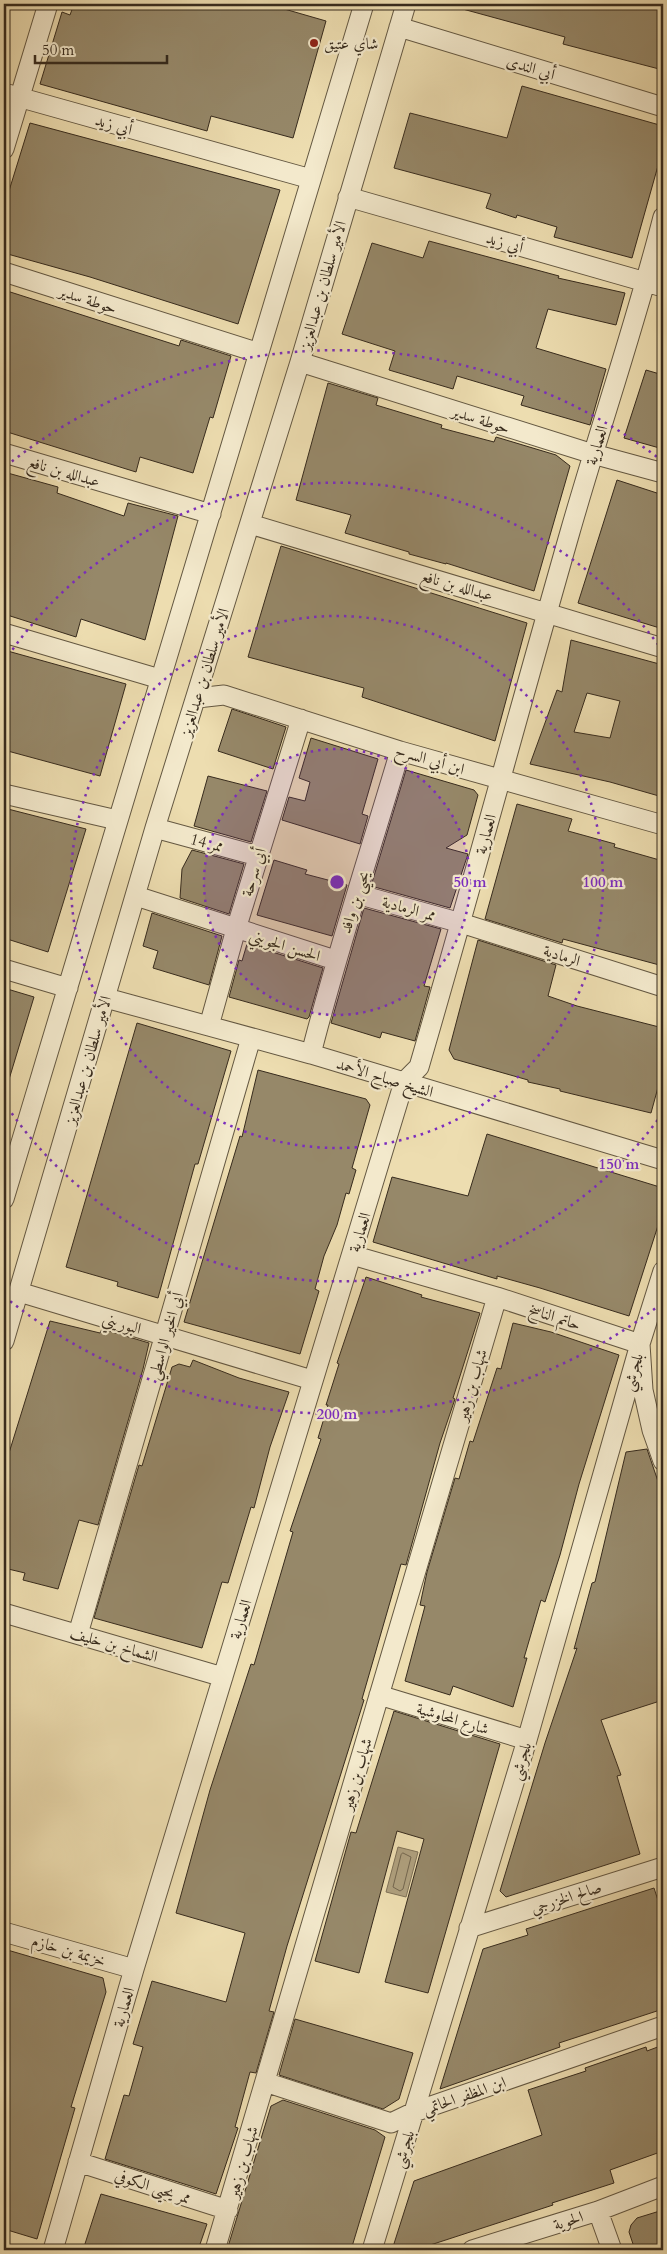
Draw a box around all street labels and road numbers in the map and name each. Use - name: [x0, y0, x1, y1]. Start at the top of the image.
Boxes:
- street label: أبي الندى: [503, 49, 558, 87]
- street label: أبي زيد: [92, 108, 135, 142]
- street label: الأمير سلطان بن عبدالعزيز: [293, 218, 352, 354]
- street label: أبي زيد: [483, 226, 526, 260]
- street label: حوطة سدير: [54, 280, 119, 320]
- street label: حوطة سدير: [447, 400, 512, 440]
- street label: العمارية: [580, 423, 613, 468]
- street label: عبدالله بن نافع: [24, 451, 102, 497]
- street label: عبدالله بن نافع: [417, 565, 495, 611]
- street label: الأمير سلطان بن عبدالعزيز: [173, 605, 235, 741]
- street label: ابن أبي السرح: [392, 739, 467, 783]
- street label: العمارية: [470, 812, 502, 857]
- street label: ممر 14: [188, 828, 226, 858]
- street label: أبي سرحة: [235, 845, 273, 900]
- street label: يحيى بن وافد: [335, 868, 377, 937]
- street label: ممر الرمادية: [379, 891, 438, 927]
- street label: الحسن الجويني: [245, 925, 323, 970]
- street label: الرمادية: [540, 940, 583, 972]
- street label: الأمير سلطان بن عبدالعزيز: [58, 993, 117, 1129]
- street label: الشيخ صباح الأحمد: [333, 1052, 436, 1106]
- street label: العمارية: [343, 1210, 376, 1255]
- street label: أبي الخير الواسطي: [142, 1289, 193, 1384]
- street label: حاتم الناسخ: [525, 1298, 583, 1339]
- street label: البوريني: [99, 1308, 144, 1343]
- street label: شهاب بن زهير: [451, 1347, 493, 1426]
- street label: بلجرشي: [617, 1351, 653, 1395]
- street label: العمارية: [224, 1597, 257, 1642]
- street label: الشماخ بن خليف: [66, 1622, 160, 1671]
- street label: شارع المحاوشية: [413, 1698, 492, 1742]
- street label: شهاب بن زهير: [336, 1736, 378, 1815]
- street label: بلجرشي: [505, 1740, 541, 1784]
- street label: صالح الخزرجي: [528, 1876, 605, 1922]
- street label: خزيمة بن خازم: [28, 1930, 108, 1975]
- street label: العمارية: [108, 1985, 140, 2030]
- street label: ابن المظفر الحاتمي: [420, 2071, 510, 2124]
- street label: شهاب بن زهير: [222, 2124, 264, 2203]
- street label: بلجرشي: [388, 2128, 424, 2172]
- street label: ممر يحيى الكوفي: [111, 2164, 194, 2211]
- street label: الحوية: [551, 2206, 586, 2236]

